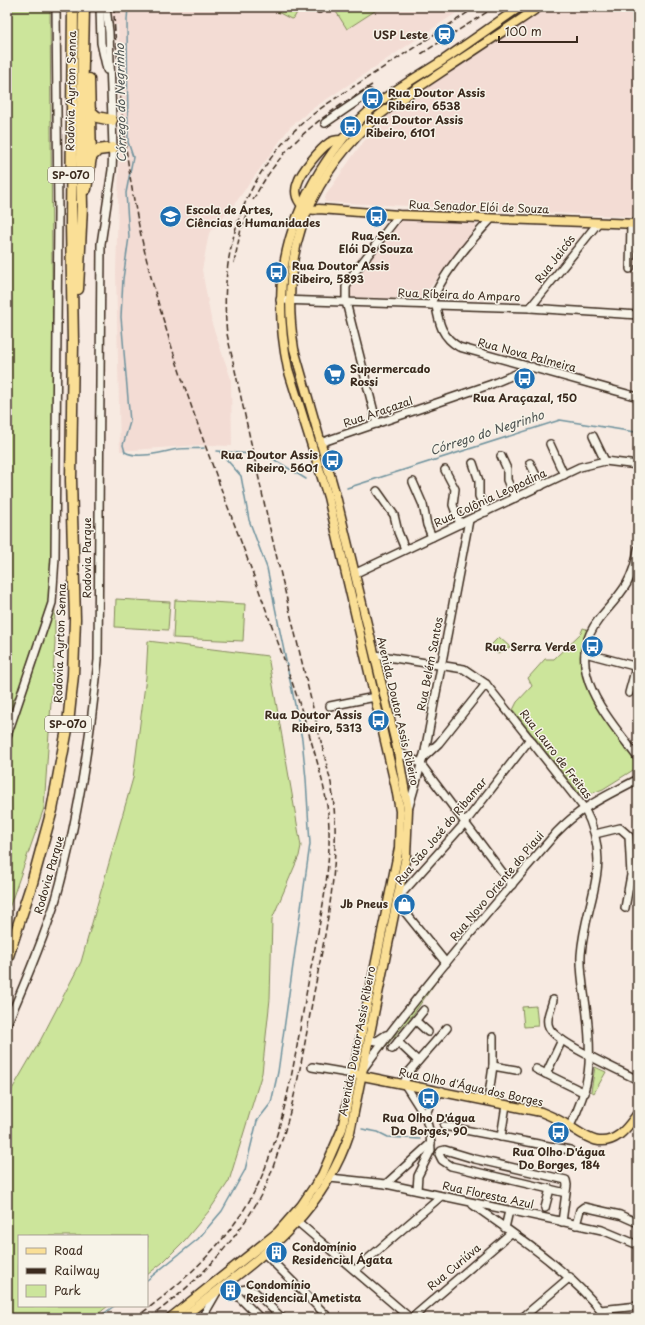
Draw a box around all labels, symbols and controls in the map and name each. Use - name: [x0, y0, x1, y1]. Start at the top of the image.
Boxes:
- scale bar: [499, 18, 577, 44]
- station icon: USP Leste: [431, 22, 457, 48]
- text: 100 m: [505, 22, 542, 40]
- place label: USP Leste: [373, 26, 428, 43]
- street label: Rodovia Ayrton Senna: [61, 31, 80, 151]
- water label: Córrego do Negrinho: [110, 42, 130, 163]
- place label: Rua Doutor Assis Ribeiro, 6538: [388, 84, 486, 114]
- bus stop icon: Rua Doutor Assis Ribeiro, 6538: [359, 86, 385, 112]
- place label: Rua Doutor Assis Ribeiro, 6101: [366, 111, 464, 141]
- bus stop icon: Rua Doutor Assis Ribeiro, 6101: [337, 113, 363, 139]
- road number: SP-070: [48, 167, 94, 183]
- street label: Rua Senador Elói de Souza: [409, 196, 549, 217]
- place label: Escola de Artes, Ciências e Humanidades: [186, 201, 320, 231]
- school or university icon: Escola de Artes, Ciências e Humanidades: [158, 203, 184, 229]
- bus stop icon: Rua Sen. Elói De Souza: [363, 203, 389, 229]
- place label: Rua Sen. Elói De Souza: [339, 227, 414, 257]
- street label: Rua Jaicós: [530, 231, 579, 286]
- place label: Rua Doutor Assis Ribeiro, 5893: [292, 257, 390, 287]
- bus stop icon: Rua Doutor Assis Ribeiro, 5893: [264, 259, 290, 285]
- street label: Rua Ríbeira do Amparo: [397, 284, 521, 305]
- street label: Rua Nova Palmeira: [476, 333, 578, 376]
- place label: Supermercado Rossi: [350, 360, 431, 390]
- supermarket icon: Supermercado Rossi: [322, 362, 348, 388]
- bus stop icon: Rua Araçazal, 150: [512, 365, 538, 391]
- place label: Rua Araçazal, 150: [473, 389, 577, 406]
- street label: Rua Araçazal: [341, 392, 415, 431]
- water label: Córrego do Negrinho: [427, 405, 547, 459]
- place label: Rua Doutor Assis Ribeiro, 5601: [221, 446, 319, 476]
- bus stop icon: Rua Doutor Assis Ribeiro, 5601: [320, 448, 346, 474]
- street label: Rua Colônia Leopodina: [431, 464, 549, 531]
- street label: Rodovia Parque: [78, 517, 95, 598]
- street label: Rodovia Ayrton Senna: [49, 582, 70, 703]
- street label: Rua Belém Santos: [412, 616, 447, 712]
- bus stop icon: Rua Serra Verde: [579, 634, 605, 660]
- street label: Avenida Doutor Assis Ribeiro: [373, 635, 424, 787]
- place label: Rua Serra Verde: [485, 638, 576, 655]
- street label: Rua Lauro de Freitas: [516, 705, 597, 802]
- place label: Rua Doutor Assis Ribeiro, 5313: [265, 706, 363, 736]
- bus stop icon: Rua Doutor Assis Ribeiro, 5313: [365, 708, 391, 734]
- road number: SP-070: [45, 716, 91, 732]
- street label: Rua São José do Ribamar: [390, 773, 491, 888]
- street label: Rua Novo Oriente do Piaui: [446, 827, 548, 944]
- street label: Rodovia Parque: [29, 833, 68, 916]
- shop icon: Jb Pneus: [391, 891, 417, 917]
- place label: Jb Pneus: [340, 895, 388, 912]
- street label: Avenida Doutor Assis Ribeiro: [334, 964, 379, 1117]
- street label: Rua Olho d'Água dos Borges: [397, 1063, 545, 1110]
- bus stop icon: Rua Olho D'água Do Borges, 90: [416, 1085, 442, 1111]
- place label: Rua Olho D'água Do Borges, 90: [383, 1109, 476, 1139]
- bus stop icon: Rua Olho D'água Do Borges, 184: [546, 1119, 572, 1145]
- place label: Rua Olho D'água Do Borges, 184: [513, 1143, 606, 1173]
- street label: Rua Floresta Azul: [441, 1177, 535, 1212]
- legend: [18, 1235, 148, 1307]
- place label: Condomínio Residencial Ágata: [292, 1238, 393, 1268]
- street label: Rua Curiúva: [423, 1239, 484, 1294]
- building icon: Condomínio Residencial Ágata: [264, 1240, 290, 1266]
- text: Road: [54, 1241, 83, 1259]
- text: Railway: [54, 1261, 100, 1279]
- place label: Condomínio Residencial Ametista: [246, 1276, 362, 1306]
- building icon: Condomínio Residencial Ametista: [217, 1278, 243, 1304]
- text: Park: [54, 1281, 81, 1299]

